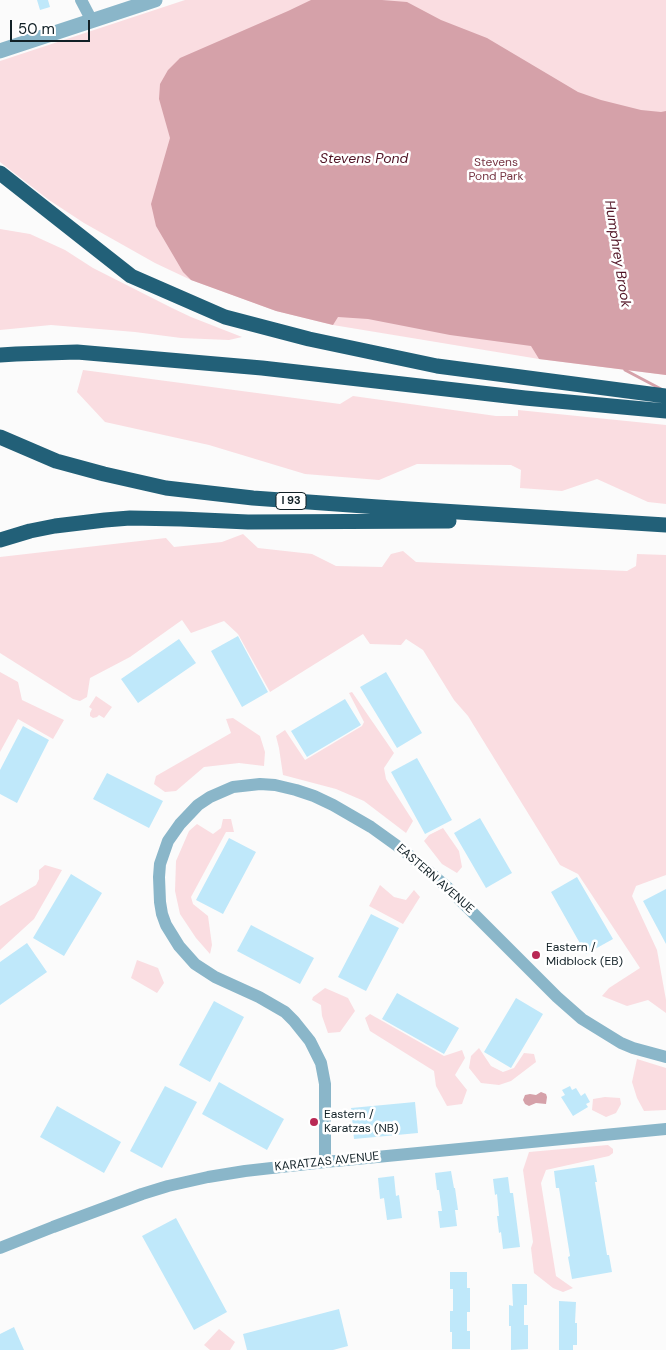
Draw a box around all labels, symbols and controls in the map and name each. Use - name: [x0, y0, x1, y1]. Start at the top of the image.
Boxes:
- scale bar: [12, 10, 92, 42]
- text: 50 m: [18, 19, 55, 39]
- water label: Stevens Pond: [320, 151, 408, 167]
- park label: Stevens Pond Park: [468, 156, 524, 184]
- water label: Humphrey Brook: [600, 199, 634, 309]
- road number: I 93: [276, 492, 306, 510]
- street label: EASTERN AVENUE: [393, 841, 477, 917]
- place label: Eastern / Midblock (EB): [546, 941, 623, 969]
- marker: Eastern / Midblock (EB): [530, 949, 542, 961]
- place label: Eastern / Karatzas (NB): [324, 1108, 398, 1136]
- marker: Eastern / Karatzas (NB): [308, 1116, 320, 1128]
- street label: KARATZAS AVENUE: [274, 1149, 380, 1175]

